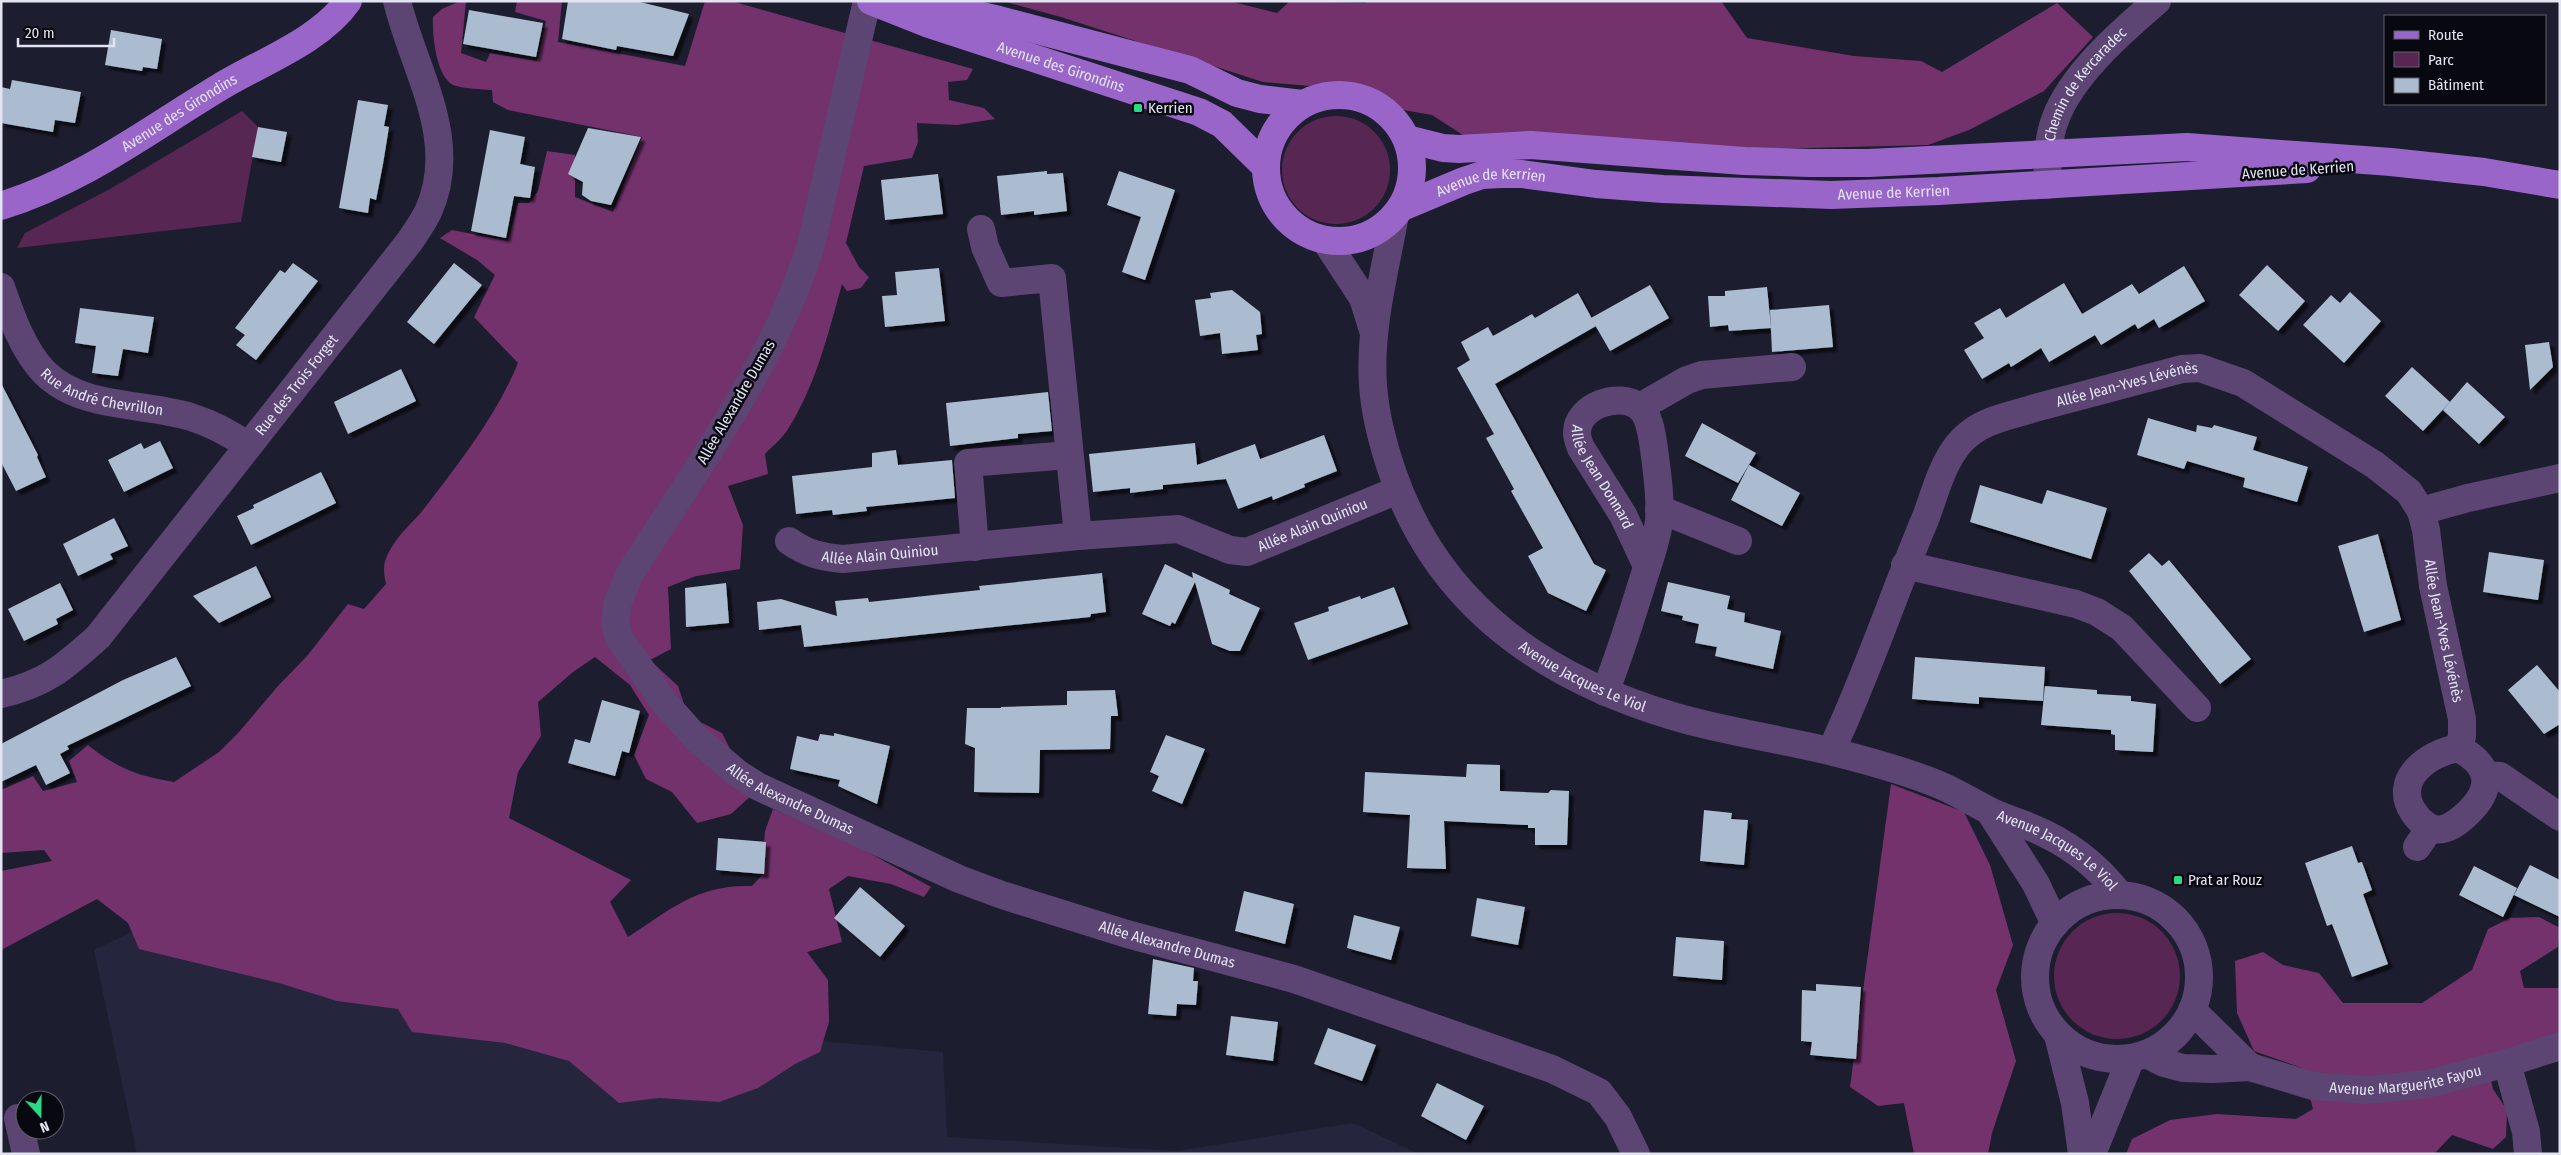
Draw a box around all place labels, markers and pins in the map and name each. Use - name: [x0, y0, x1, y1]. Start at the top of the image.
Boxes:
- place label: Kerrien: [1148, 99, 1193, 117]
- marker: Kerrien: [1132, 102, 1144, 114]
- place label: Prat ar Rouz: [2188, 871, 2262, 889]
- marker: Prat ar Rouz: [2172, 874, 2184, 886]

